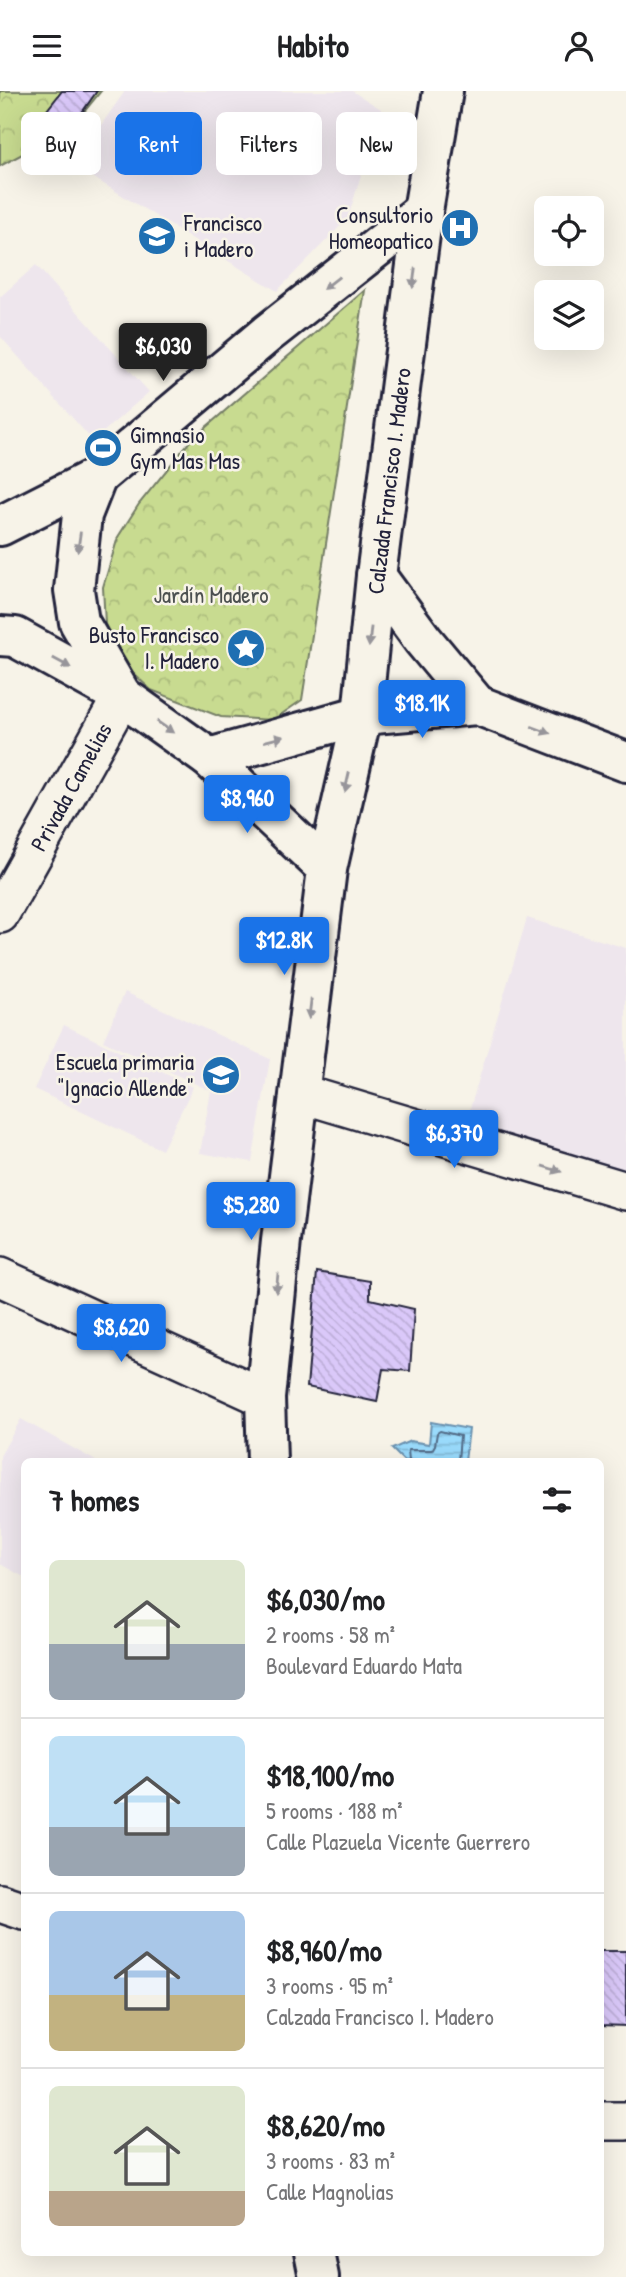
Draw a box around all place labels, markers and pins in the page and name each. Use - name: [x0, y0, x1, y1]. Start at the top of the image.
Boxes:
- place label: Consultorio Homeopatico: [329, 199, 433, 256]
- place label: Francisco i Madero: [183, 207, 262, 264]
- hospital icon: Consultorio Homeopatico: [439, 207, 481, 249]
- school or university icon: Francisco i Madero: [136, 215, 178, 257]
- pin: $6,030: [106, 323, 220, 383]
- place label: Gimnasio Gym Mas Mas: [130, 419, 240, 476]
- sports icon: Gimnasio Gym Mas Mas: [82, 427, 124, 469]
- place label: Busto Francisco I. Madero: [89, 619, 219, 676]
- place icon: Busto Francisco I. Madero: [225, 627, 267, 669]
- pin: $18.1K: [365, 681, 479, 740]
- pin: $8,960: [190, 775, 304, 835]
- pin: $12.8K: [227, 917, 341, 977]
- place label: Escuela primaria "Ignacio Allende": [56, 1046, 194, 1103]
- school or university icon: Escuela primaria "Ignacio Allende": [200, 1054, 242, 1096]
- pin: $6,370: [397, 1111, 511, 1170]
- pin: $5,280: [194, 1183, 308, 1242]
- pin: $8,620: [64, 1305, 178, 1364]

